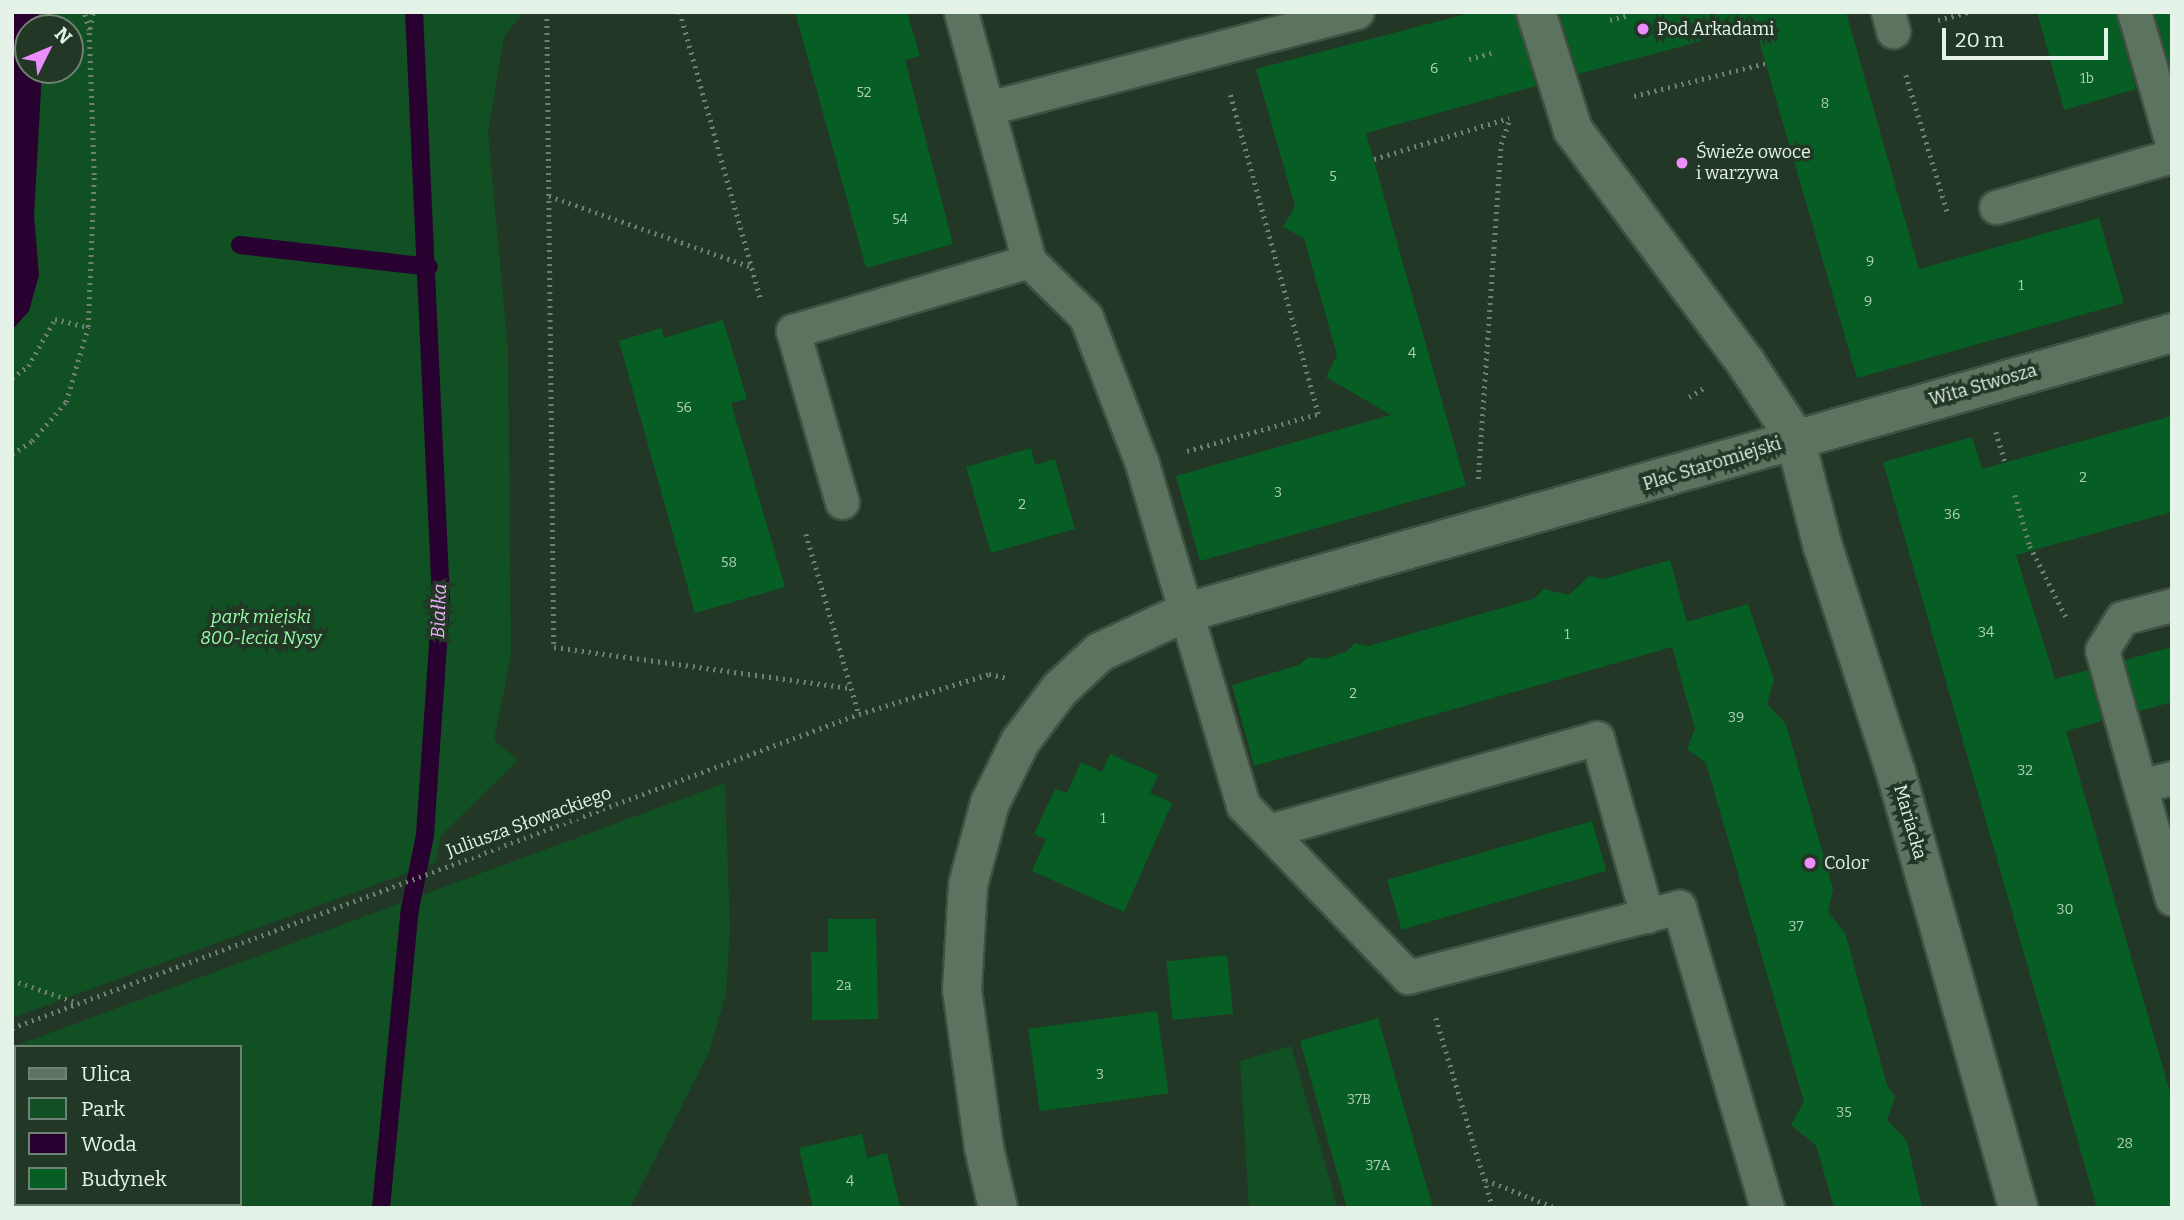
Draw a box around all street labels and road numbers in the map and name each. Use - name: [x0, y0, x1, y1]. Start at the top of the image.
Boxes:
- street label: Wita Stwosza: [1927, 359, 2039, 411]
- street label: Plac Staromiejski: [1640, 433, 1784, 495]
- street label: Juliusza Słowackiego: [443, 782, 615, 862]
- street label: Mariacka: [1889, 782, 1931, 862]

